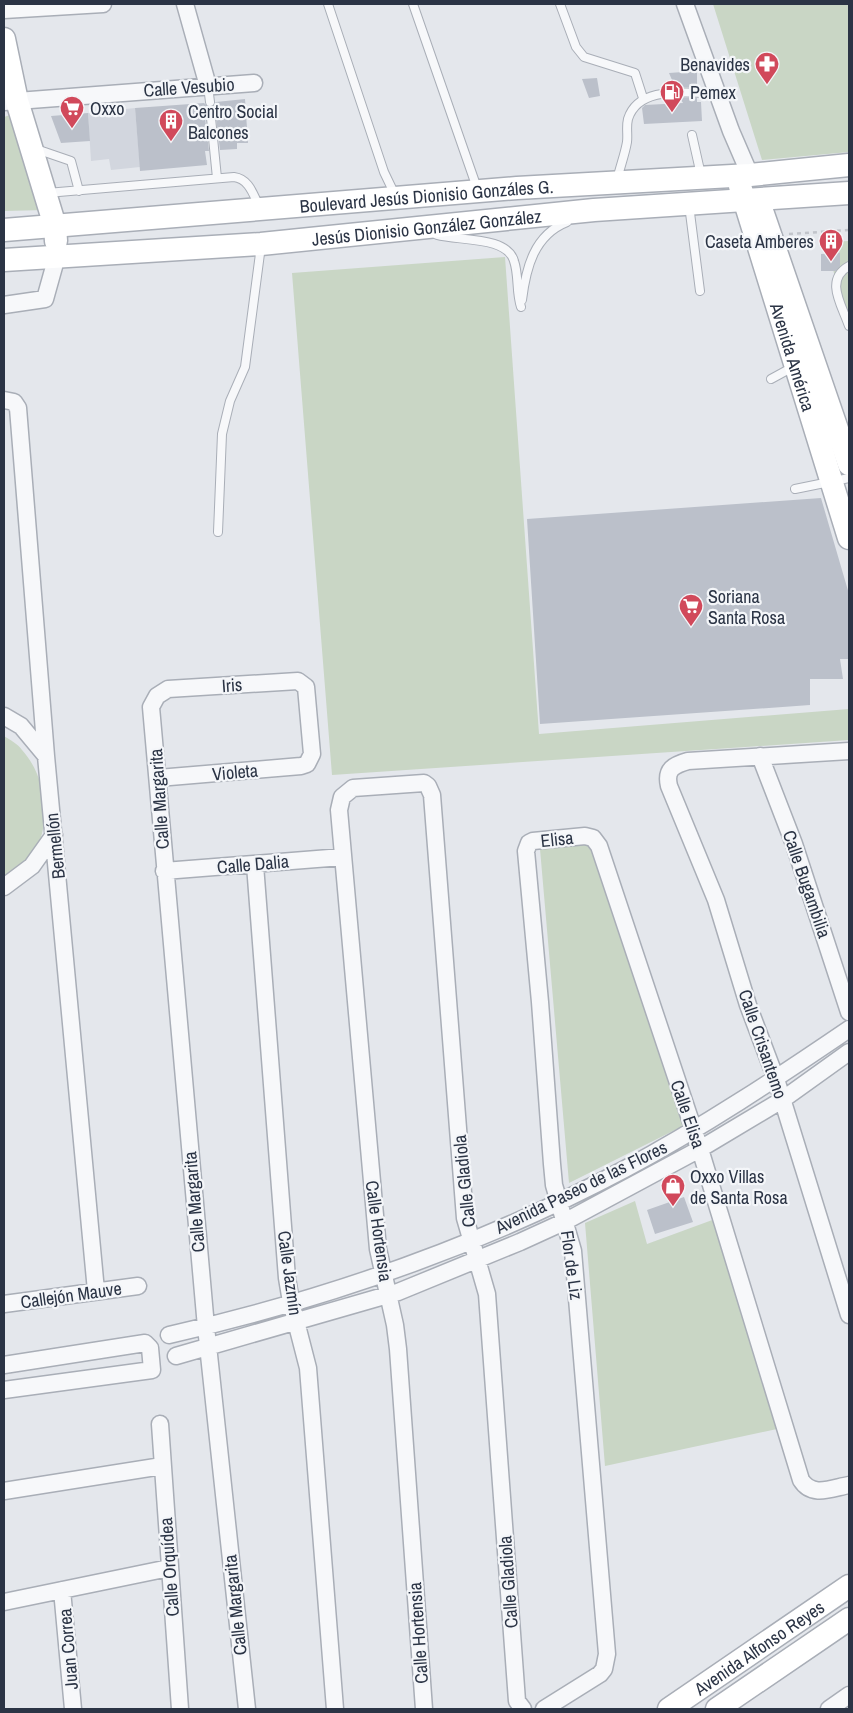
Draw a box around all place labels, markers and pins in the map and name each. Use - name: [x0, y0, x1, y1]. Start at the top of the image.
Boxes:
- pharmacy icon: Benavides: [754, 51, 780, 85]
- place label: Benavides: [680, 52, 750, 77]
- fuel station icon: Pemex: [659, 79, 685, 113]
- place label: Pemex: [690, 80, 737, 105]
- supermarket icon: Oxxo: [59, 95, 85, 129]
- place label: Oxxo: [90, 96, 124, 121]
- place label: Centro Social Balcones: [188, 99, 277, 145]
- building icon: Centro Social Balcones: [158, 108, 184, 142]
- building icon: Caseta Amberes: [818, 228, 844, 262]
- place label: Caseta Amberes: [705, 229, 814, 254]
- place label: Soriana Santa Rosa: [708, 584, 785, 630]
- supermarket icon: Soriana Santa Rosa: [678, 593, 704, 627]
- place label: Oxxo Villas de Santa Rosa: [690, 1164, 788, 1210]
- shop icon: Oxxo Villas de Santa Rosa: [660, 1173, 686, 1207]

